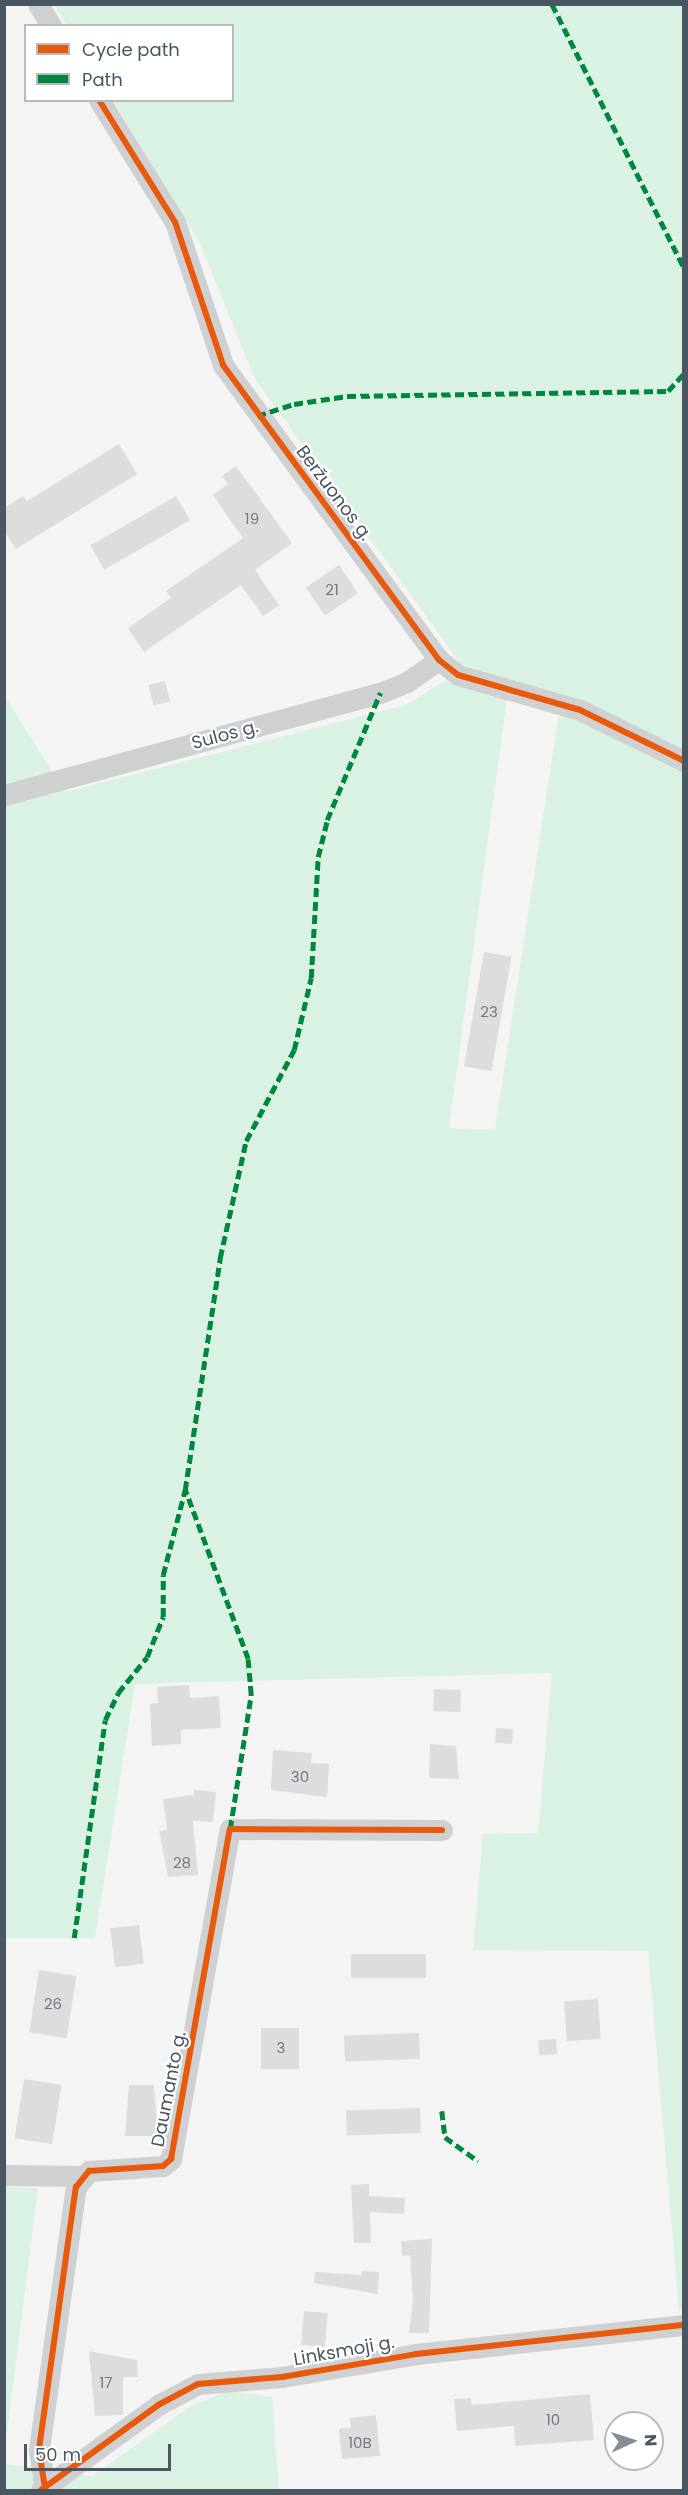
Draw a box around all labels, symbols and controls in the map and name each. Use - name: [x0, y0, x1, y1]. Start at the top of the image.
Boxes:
- legend: [24, 24, 234, 102]
- text: Cycle path: [82, 37, 180, 62]
- text: Path: [82, 67, 123, 92]
- street label: Beržuonos g.: [291, 441, 377, 545]
- house number: 19: [245, 510, 259, 528]
- house number: 21: [325, 581, 339, 599]
- street label: Sulos g.: [189, 716, 261, 754]
- house number: 23: [480, 1003, 498, 1021]
- house number: 30: [291, 1768, 309, 1786]
- house number: 28: [173, 1854, 191, 1872]
- house number: 26: [44, 1995, 62, 2013]
- street label: Daumanto g.: [147, 2029, 191, 2149]
- house number: 3: [277, 2039, 285, 2057]
- street label: Linksmoji g.: [292, 2331, 396, 2371]
- house number: 17: [100, 2374, 112, 2392]
- house number: 10: [546, 2411, 560, 2429]
- north arrow: [604, 2411, 664, 2471]
- scale bar: [27, 2432, 174, 2470]
- house number: 10B: [348, 2434, 372, 2452]
- text: N: [639, 2434, 662, 2447]
- text: 50 m: [35, 2442, 81, 2467]

